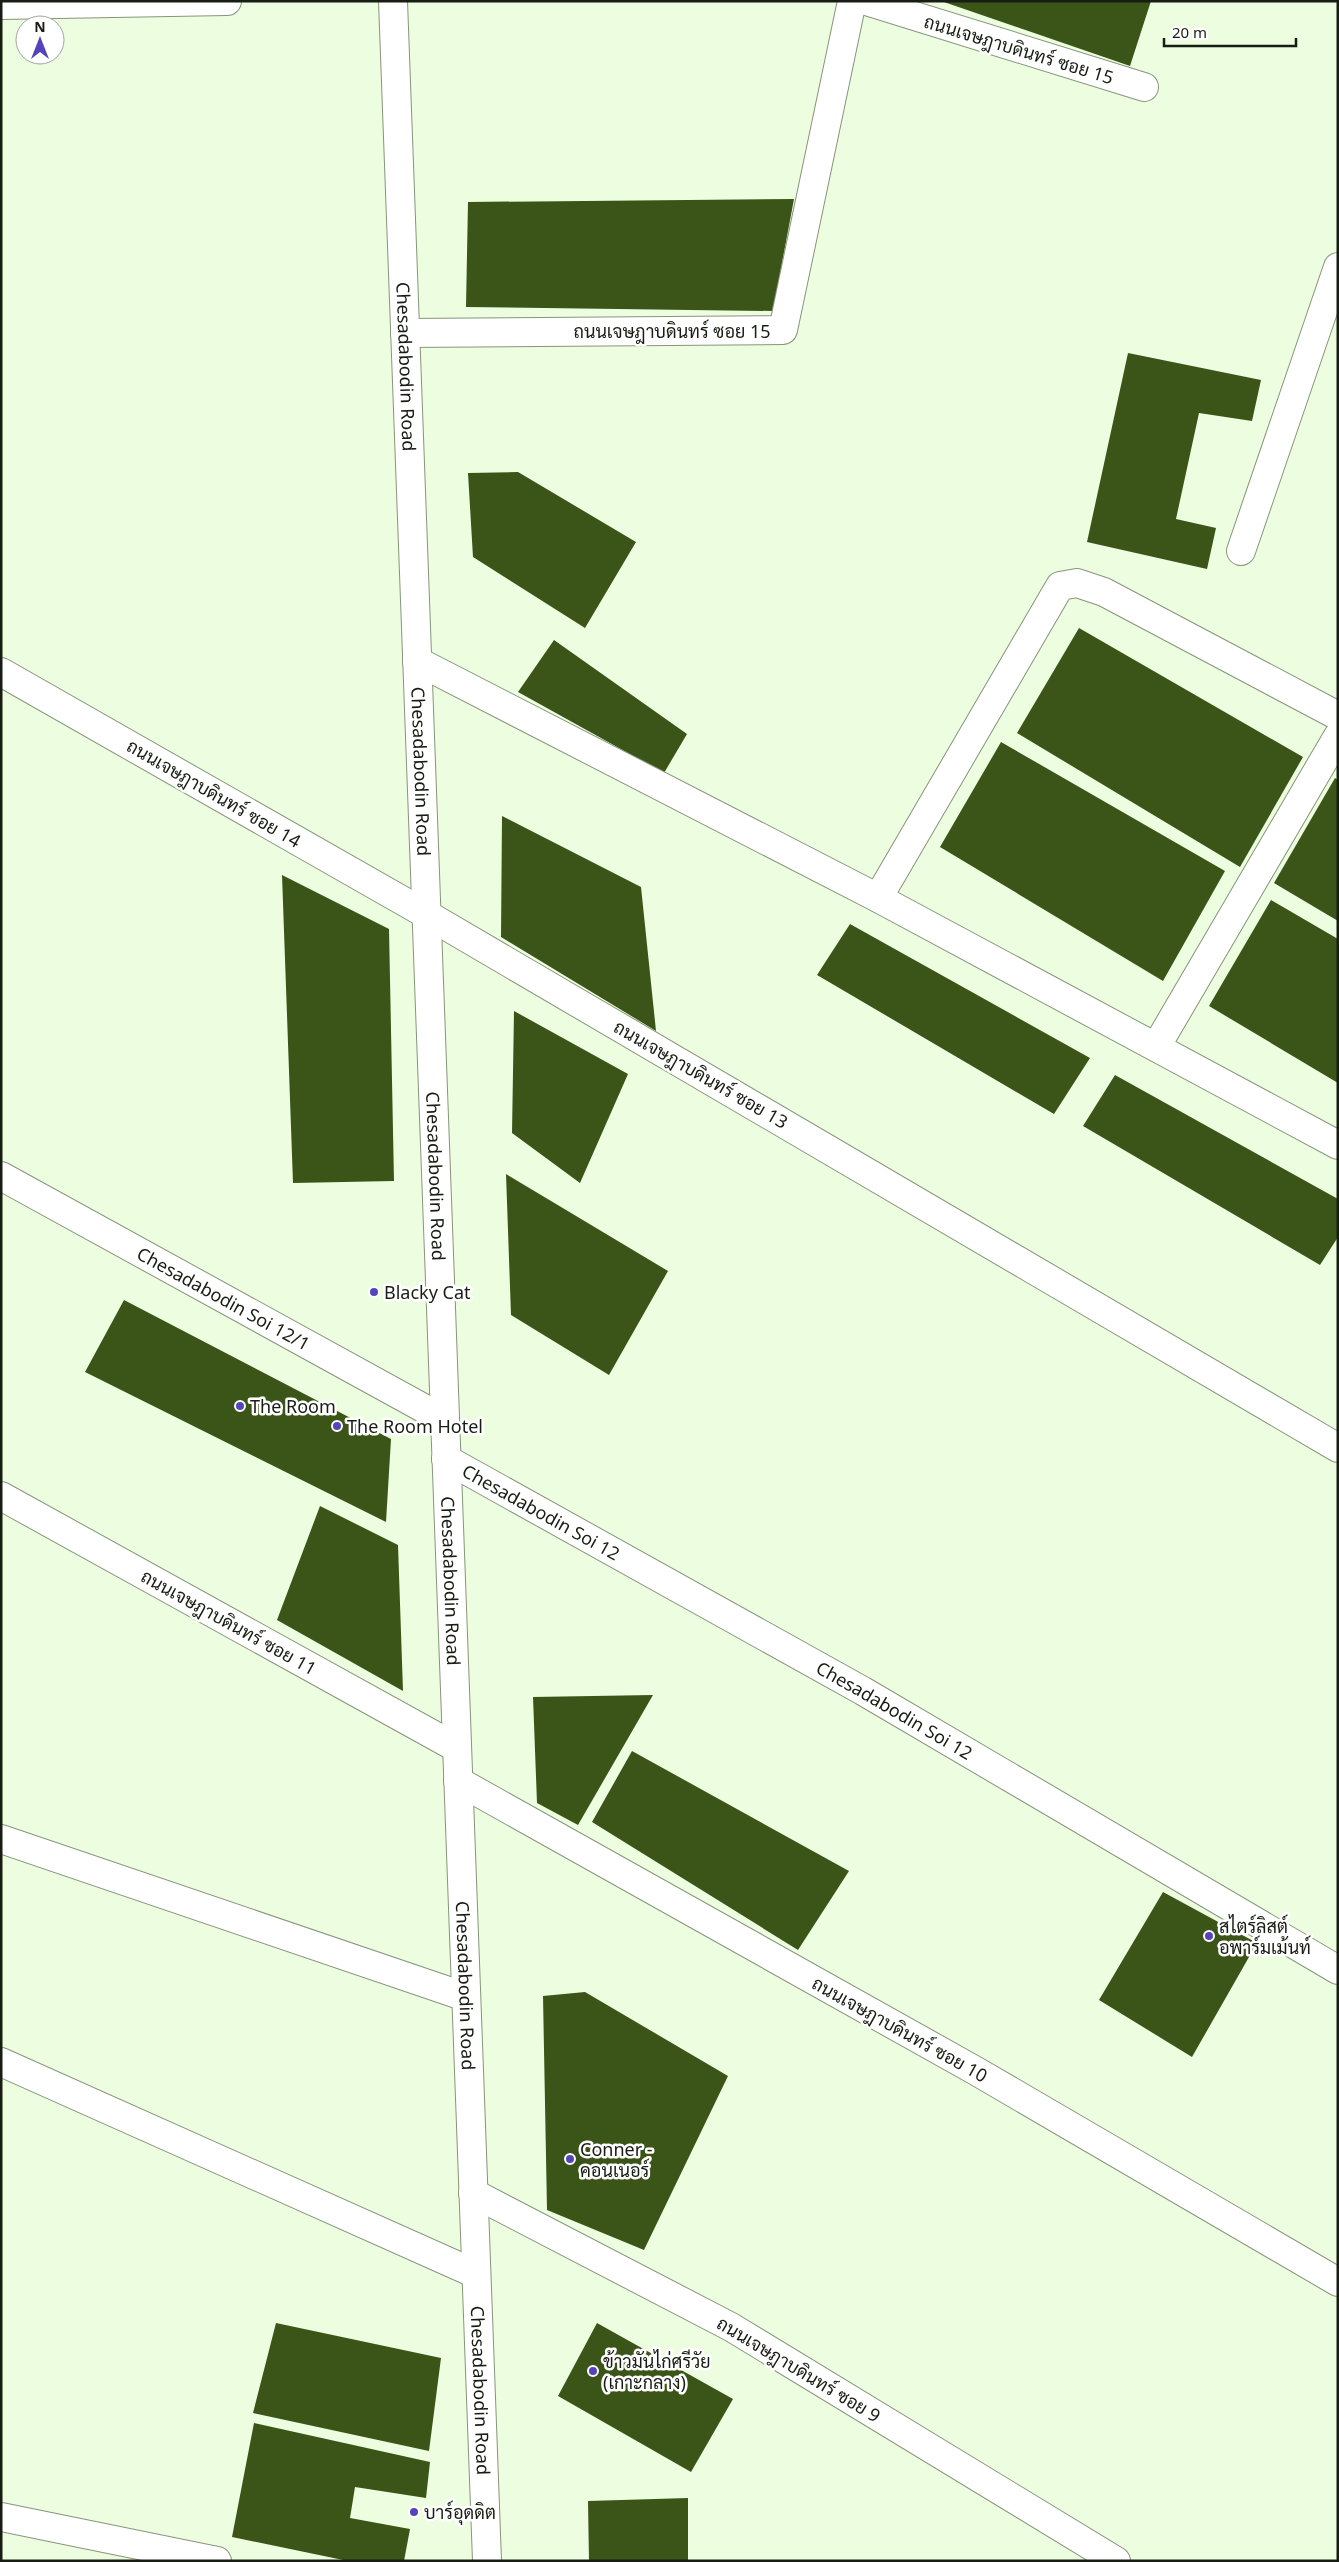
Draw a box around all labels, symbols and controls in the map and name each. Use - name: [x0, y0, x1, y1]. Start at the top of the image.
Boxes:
- street label: ถนนเจษฎาบดินทร์ ซอย 15: [921, 9, 1117, 90]
- north arrow: [15, 15, 65, 65]
- scale bar: [1164, 15, 1296, 47]
- text: N: [34, 17, 46, 36]
- text: 20 m: [1172, 22, 1207, 42]
- street label: Chesadabodin Road: [391, 282, 422, 452]
- street label: ถนนเจษฎาบดินทร์ ซอย 15: [573, 319, 771, 344]
- street label: Chesadabodin Road: [406, 686, 436, 857]
- street label: ถนนเจษฎาบดินทร์ ซอย 14: [122, 733, 305, 854]
- street label: ถนนเจษฎาบดินทร์ ซอย 13: [609, 1014, 792, 1135]
- street label: Chesadabodin Road: [421, 1091, 451, 1261]
- street label: Chesadabodin Soi 12/1: [133, 1241, 314, 1356]
- place label: Blacky Cat: [384, 1280, 471, 1304]
- marker: Blacky Cat: [368, 1286, 380, 1298]
- place label: The Room: [250, 1394, 336, 1418]
- marker: The Room: [234, 1400, 246, 1412]
- place label: The Room Hotel: [347, 1414, 483, 1438]
- marker: The Room Hotel: [331, 1420, 343, 1432]
- street label: Chesadabodin Soi 12: [458, 1459, 624, 1565]
- street label: Chesadabodin Road: [436, 1496, 466, 1666]
- street label: ถนนเจษฎาบดินทร์ ซอย 11: [137, 1564, 321, 1681]
- street label: Chesadabodin Soi 12: [812, 1655, 977, 1765]
- street label: Chesadabodin Road: [451, 1901, 481, 2071]
- place label: สไตร์ลิสต์ อพาร์มเม้นท์: [1219, 1914, 1311, 1959]
- marker: สไตร์ลิสต์ อพาร์มเม้นท์: [1203, 1930, 1215, 1942]
- street label: ถนนเจษฎาบดินทร์ ซอย 10: [808, 1971, 992, 2088]
- place label: Conner - คอนเนอร์: [580, 2137, 653, 2182]
- marker: Conner - คอนเนอร์: [564, 2153, 576, 2165]
- street label: Chesadabodin Road: [466, 2305, 496, 2475]
- street label: ถนนเจษฎาบดินทร์ ซอย 9: [712, 2311, 885, 2428]
- place label: ข้าวมันไก่ศรีวัย (เกาะกลาง): [603, 2349, 711, 2394]
- marker: ข้าวมันไก่ศรีวัย (เกาะกลาง): [587, 2365, 599, 2377]
- place label: บาร์อุดดิต: [424, 2500, 496, 2525]
- marker: บาร์อุดดิต: [408, 2506, 420, 2518]

